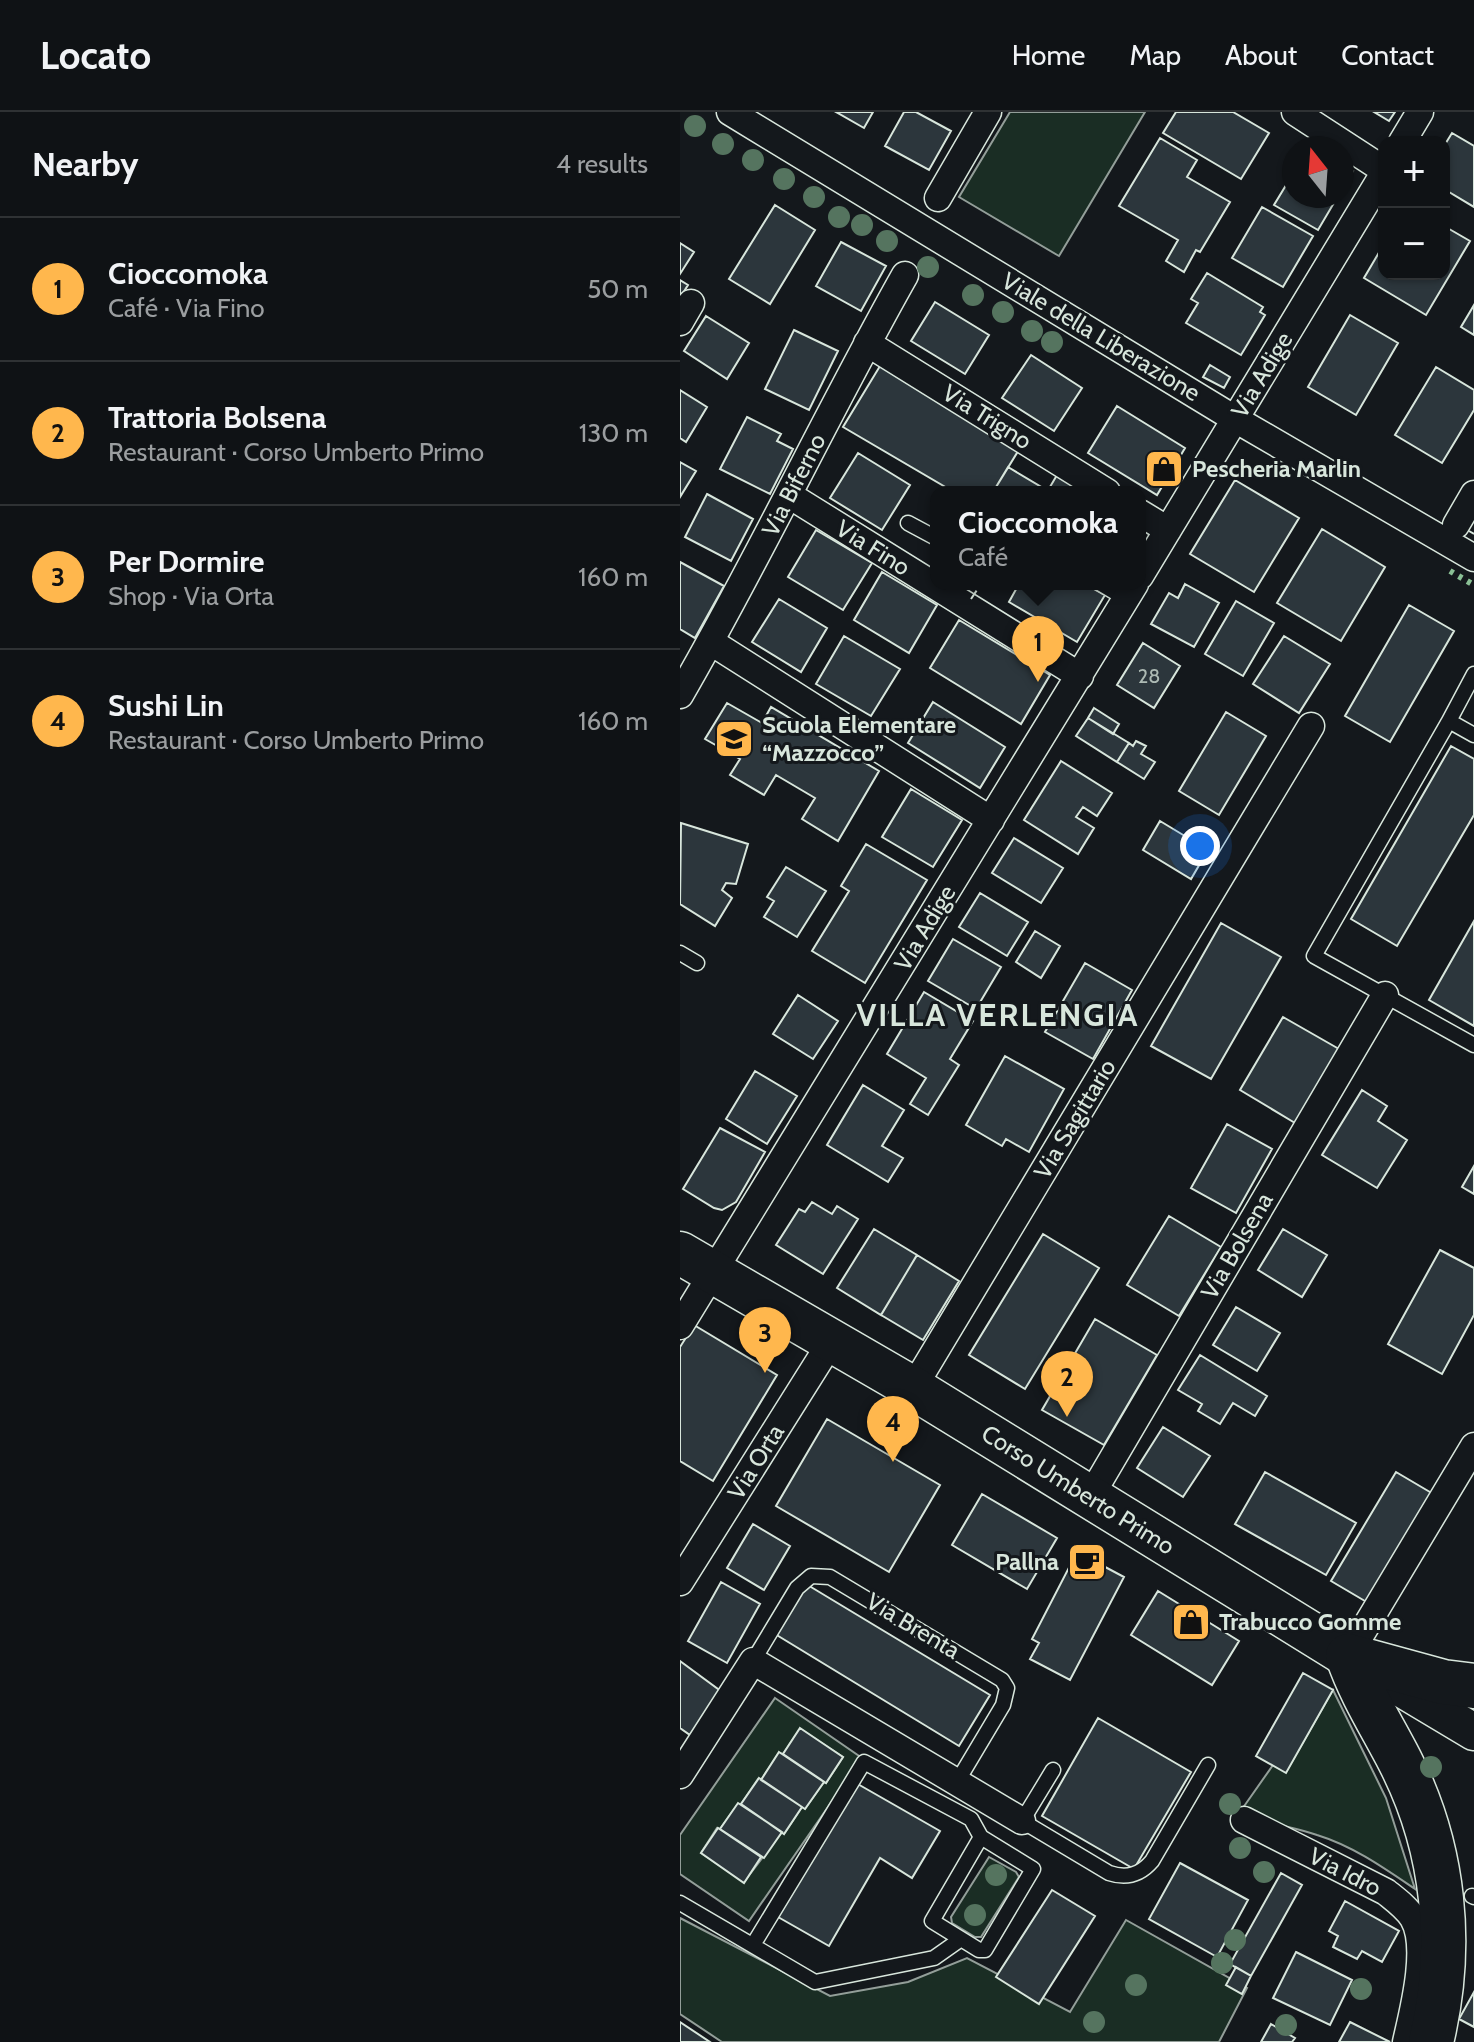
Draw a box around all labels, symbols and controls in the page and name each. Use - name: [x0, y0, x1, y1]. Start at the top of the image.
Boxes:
- text: Locato: [40, 32, 151, 79]
- text: Home: [1012, 38, 1085, 72]
- text: Map: [1129, 38, 1181, 72]
- text: About: [1225, 38, 1297, 72]
- text: Contact: [1341, 38, 1434, 72]
- north arrow: [1282, 136, 1354, 208]
- map controls: [1378, 136, 1450, 280]
- button: +: [1378, 136, 1450, 208]
- text: Nearby: [32, 143, 139, 185]
- text: 4 results: [556, 148, 648, 180]
- button: −: [1378, 208, 1450, 280]
- text: Cioccomoka: [108, 255, 268, 292]
- street label: Viale della Liberazione: [997, 266, 1206, 407]
- text: 1: [53, 273, 63, 305]
- text: 50 m: [587, 273, 648, 305]
- text: Café · Via Fino: [108, 292, 265, 324]
- street label: Via Adige: [1225, 327, 1298, 423]
- street label: Via Trigno: [937, 378, 1037, 455]
- text: Trattoria Bolsena: [108, 399, 327, 436]
- text: 2: [51, 417, 65, 449]
- text: 130 m: [579, 417, 648, 449]
- street label: Via Biferno: [755, 429, 832, 541]
- text: Restaurant · Corso Umberto Primo: [108, 436, 484, 468]
- shop icon: Pescheria Marlin: [1143, 448, 1185, 490]
- place label: Pescheria Marlin: [1192, 454, 1361, 483]
- popup: [930, 486, 1146, 590]
- text: Cioccomoka: [958, 504, 1118, 541]
- street label: Via Fino: [831, 514, 916, 582]
- text: Café: [958, 541, 1008, 573]
- text: Per Dormire: [108, 543, 264, 580]
- text: 3: [51, 561, 65, 593]
- text: 160 m: [578, 561, 648, 593]
- text: Shop · Via Orta: [108, 580, 274, 612]
- pin: 1: [1012, 616, 1064, 682]
- house number: 28: [1138, 664, 1160, 688]
- text: Sushi Lin: [108, 687, 224, 724]
- text: 4: [50, 705, 66, 737]
- text: 160 m: [578, 705, 648, 737]
- place label: Scuola Elementare “Mazzocco”: [762, 710, 956, 767]
- school or university icon: Scuola Elementare “Mazzocco”: [713, 718, 755, 760]
- text: Restaurant · Corso Umberto Primo: [108, 724, 484, 756]
- your location: [1180, 826, 1220, 866]
- street label: Via Adige: [888, 880, 961, 976]
- district label: VILLA VERLENGIA: [856, 995, 1140, 1034]
- street label: Via Sagittario: [1028, 1054, 1122, 1184]
- street label: Via Bolsena: [1194, 1187, 1279, 1304]
- pin: 3: [739, 1307, 791, 1373]
- pin: 2: [1041, 1351, 1093, 1417]
- pin: 4: [867, 1396, 919, 1462]
- street label: Via Orta: [721, 1418, 790, 1505]
- street label: Corso Umberto Primo: [976, 1418, 1180, 1561]
- cafe icon: Pallna: [1066, 1541, 1108, 1583]
- place label: Pallna: [995, 1547, 1059, 1576]
- street label: Via Brenta: [861, 1586, 966, 1665]
- shop icon: Trabucco Gomme: [1170, 1601, 1212, 1643]
- place label: Trabucco Gomme: [1219, 1607, 1401, 1636]
- street label: Via Idro: [1304, 1841, 1386, 1902]

